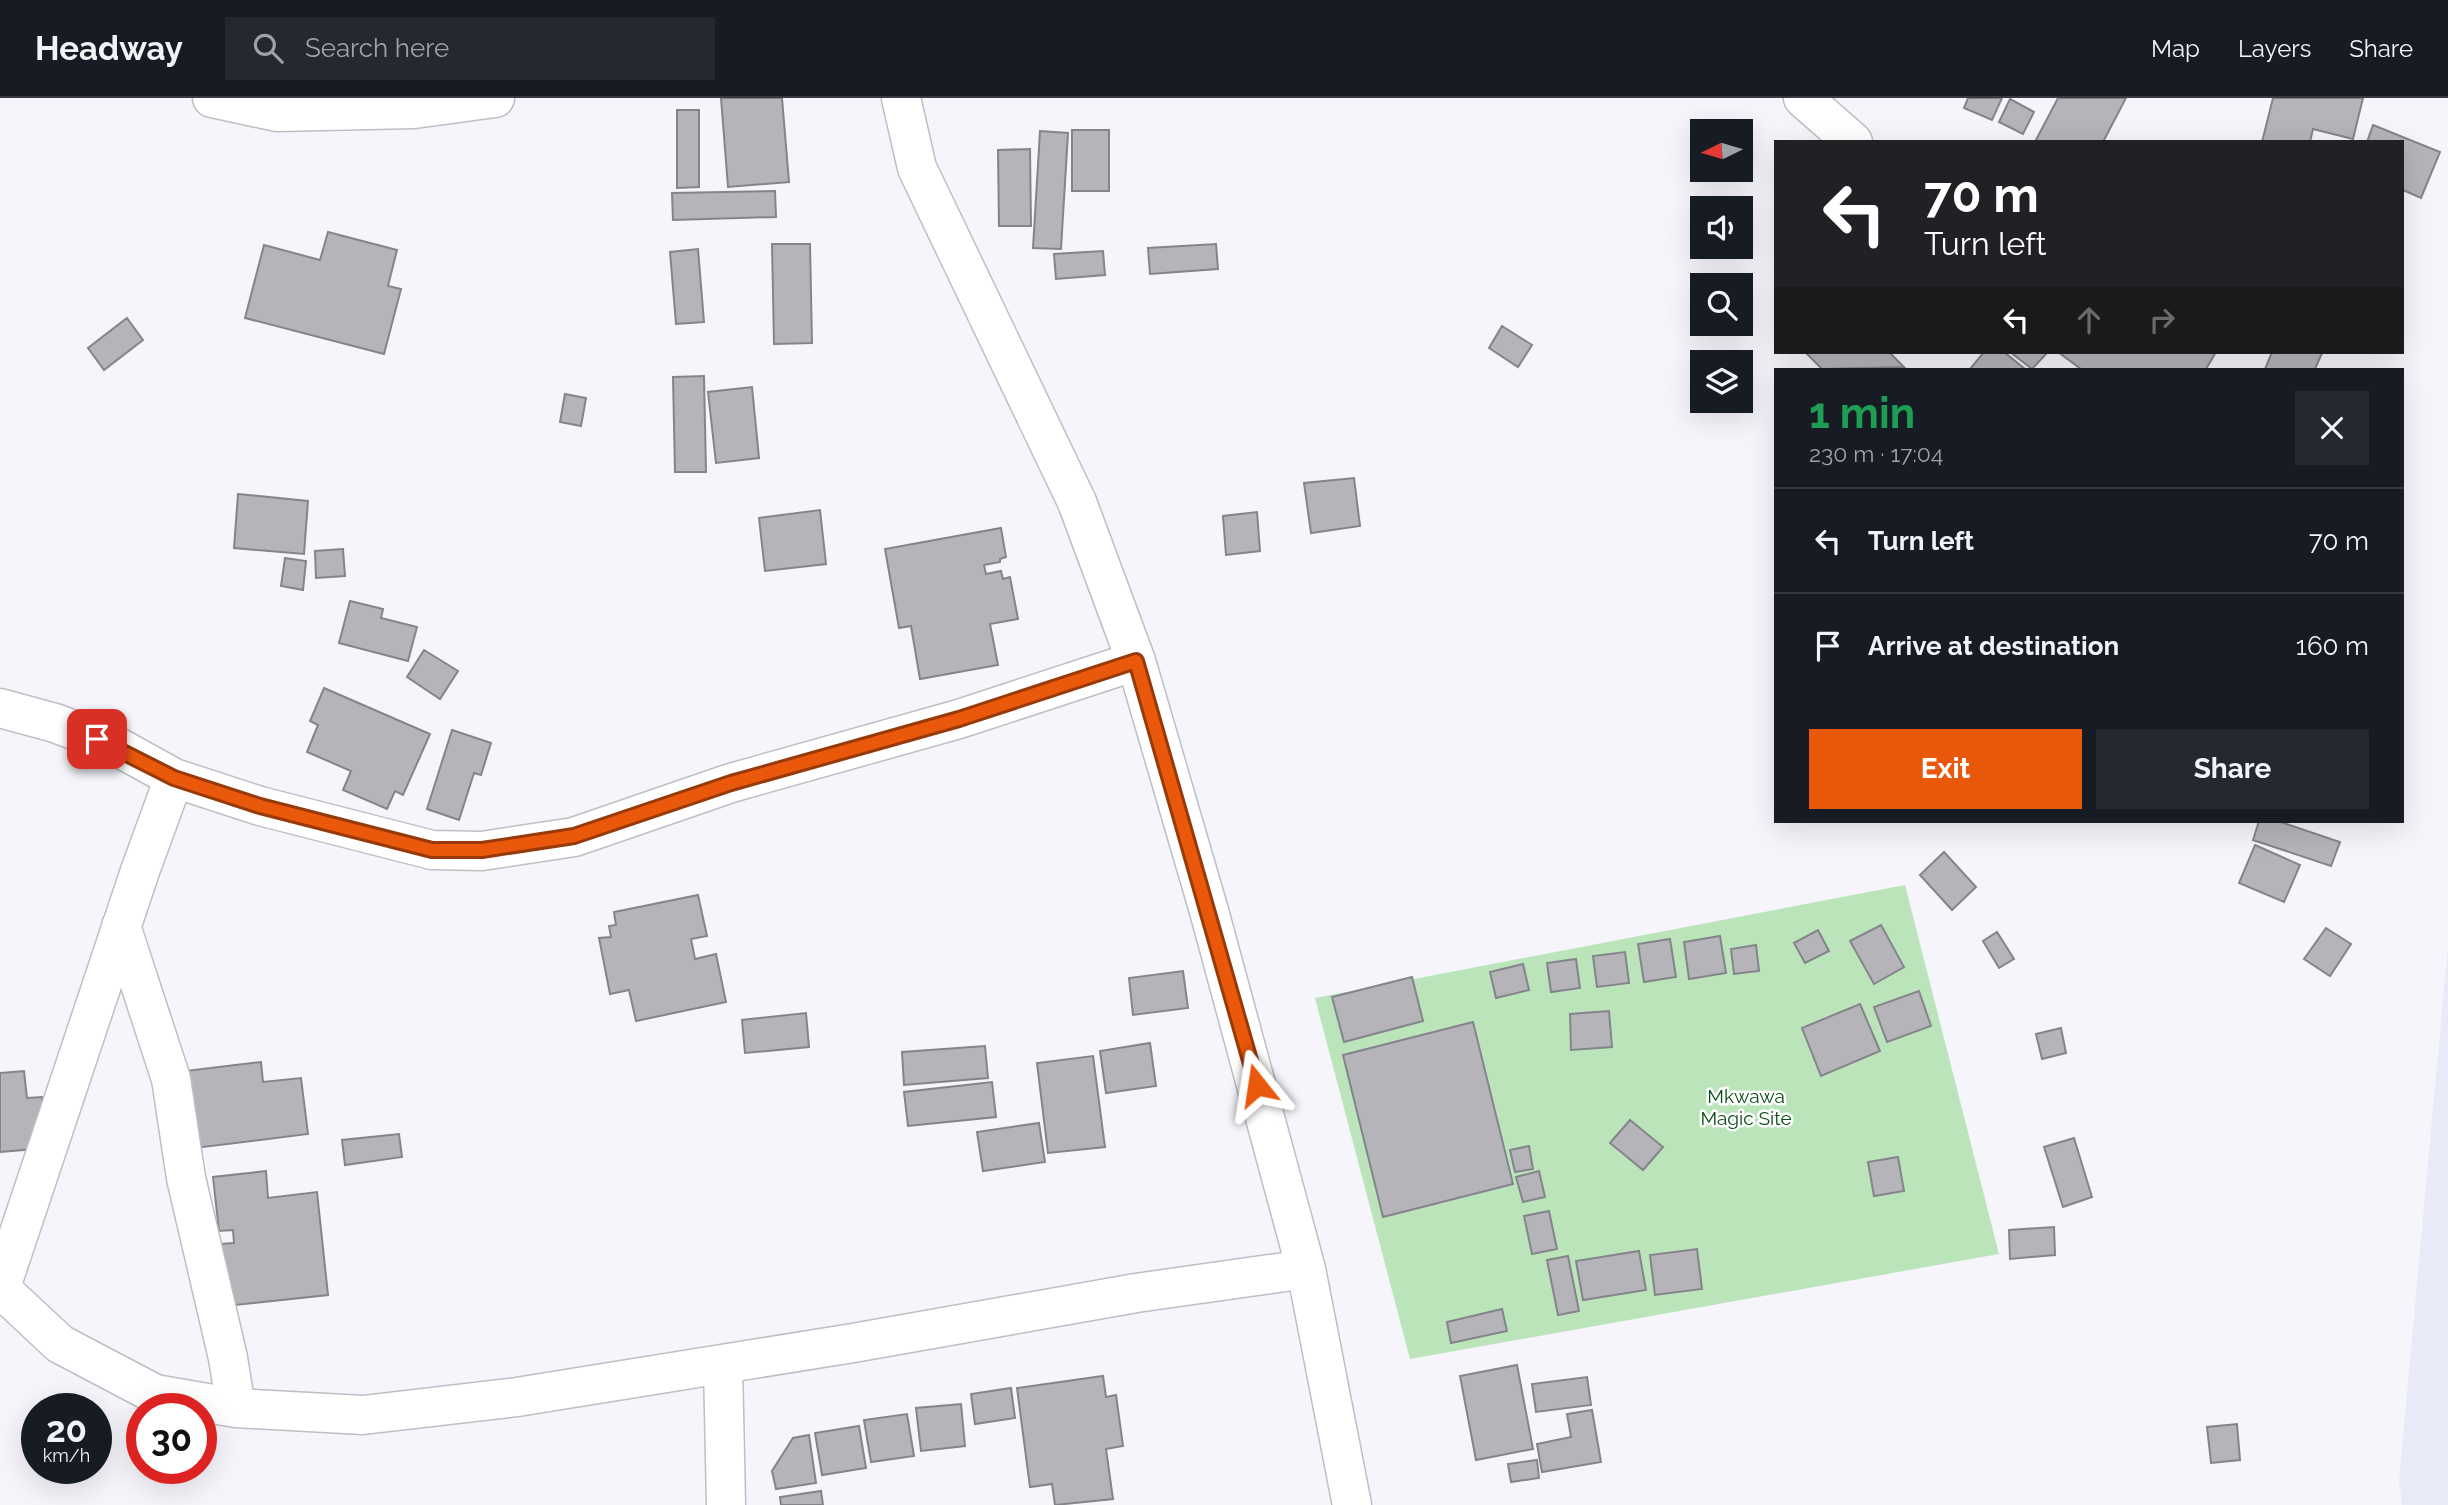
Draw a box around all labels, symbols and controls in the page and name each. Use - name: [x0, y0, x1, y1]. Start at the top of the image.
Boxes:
- search box: [225, 17, 715, 80]
- text: Headway: [35, 29, 183, 68]
- icon: search: [249, 29, 287, 67]
- text: Search here: [305, 33, 449, 63]
- text: Map: [2151, 34, 2200, 63]
- text: Layers: [2238, 34, 2311, 63]
- text: Share: [2349, 34, 2413, 63]
- north arrow: [1690, 119, 1754, 182]
- map controls: [1690, 119, 1753, 413]
- text: 70 m: [1924, 166, 2039, 223]
- icon: left: [1809, 168, 1900, 259]
- button: sound: [1690, 196, 1753, 259]
- text: Turn left: [1924, 225, 2046, 262]
- button: search: [1690, 273, 1753, 336]
- icon: left: [1997, 301, 2035, 339]
- icon: ahead: [2070, 301, 2108, 339]
- icon: right: [2143, 301, 2181, 339]
- button: layers: [1690, 350, 1753, 413]
- text: 1 min: [1809, 389, 1915, 438]
- button: close: [2295, 391, 2369, 465]
- text: 230 m · 17:04: [1809, 440, 1943, 467]
- icon: left: [1809, 522, 1847, 560]
- text: Turn left: [1868, 526, 1974, 556]
- text: 70 m: [2309, 526, 2369, 556]
- icon: arrive: [1809, 627, 1847, 665]
- text: Arrive at destination: [1868, 631, 2119, 661]
- text: 160 m: [2296, 631, 2369, 661]
- pin: [67, 709, 127, 769]
- icon: arrive: [78, 720, 116, 758]
- button: Exit: [1809, 729, 2082, 809]
- button: Share: [2096, 729, 2369, 809]
- position arrow: [1220, 1048, 1294, 1122]
- park label: Mkwawa Magic Site: [1700, 1085, 1792, 1129]
- speed limit sign: 30: [126, 1393, 217, 1484]
- text: 20: [46, 1409, 87, 1450]
- text: km/h: [43, 1445, 90, 1466]

